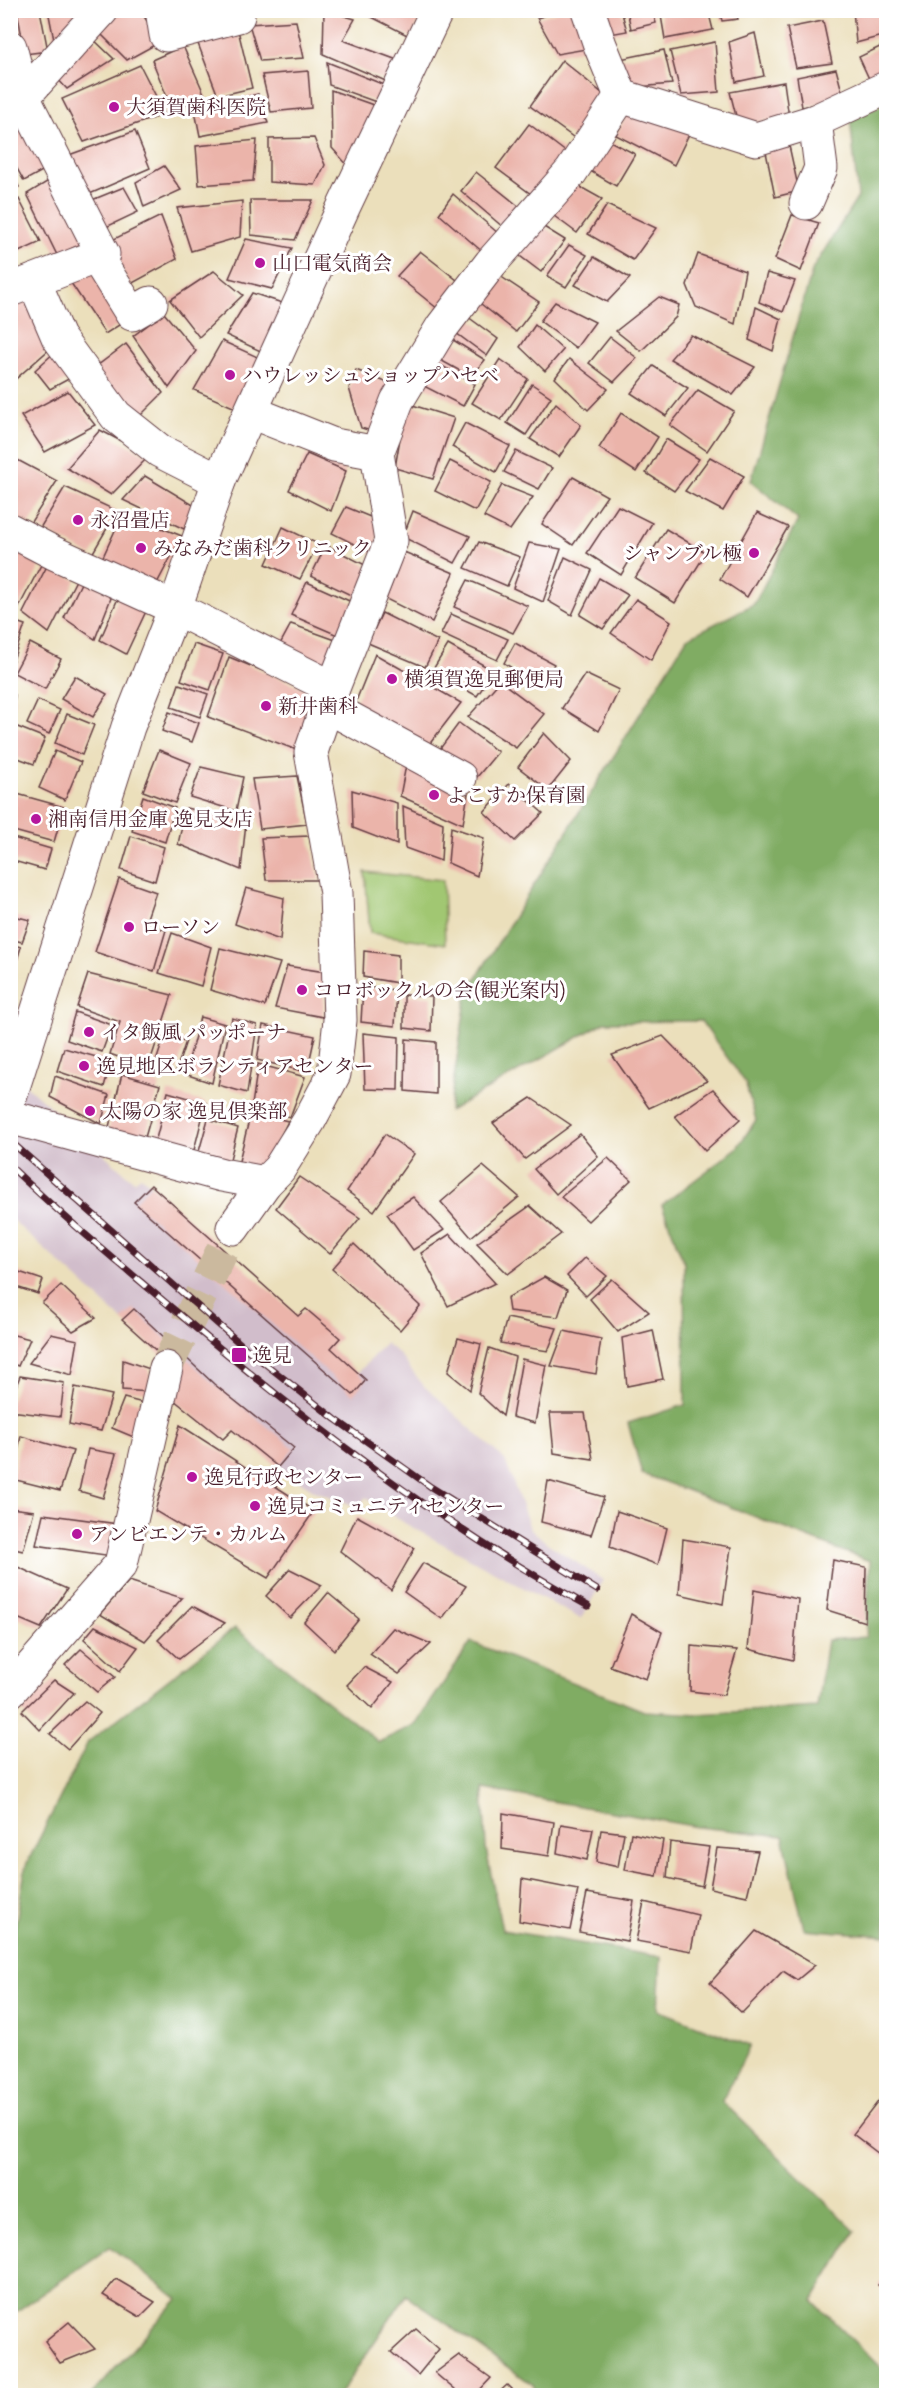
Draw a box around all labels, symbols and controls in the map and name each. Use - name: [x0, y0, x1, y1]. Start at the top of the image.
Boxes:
- place label: 大須賀歯科医院: [126, 94, 266, 121]
- marker: 大須賀歯科医院: [107, 100, 121, 114]
- place label: 山口電気商会: [272, 250, 392, 277]
- marker: 山口電気商会: [253, 256, 267, 270]
- place label: ハウレッシュショップハセベ: [242, 362, 499, 389]
- marker: ハウレッシュショップハセベ: [223, 368, 237, 382]
- place label: 永沼畳店: [90, 507, 170, 534]
- marker: 永沼畳店: [71, 513, 85, 527]
- place label: みなみだ歯科クリニック: [153, 535, 372, 562]
- place label: シャンブル極: [623, 540, 742, 567]
- marker: みなみだ歯科クリニック: [134, 541, 148, 555]
- marker: シャンブル極: [747, 546, 761, 560]
- place label: 横須賀逸見郵便局: [404, 666, 564, 693]
- marker: 横須賀逸見郵便局: [385, 672, 399, 686]
- place label: 新井歯科: [278, 693, 358, 720]
- marker: 新井歯科: [259, 699, 273, 713]
- place label: よこすか保育園: [446, 782, 586, 809]
- marker: よこすか保育園: [427, 788, 441, 802]
- place label: 湘南信用金庫 逸見支店: [48, 806, 253, 833]
- marker: 湘南信用金庫 逸見支店: [29, 812, 43, 826]
- place label: ローソン: [141, 914, 220, 941]
- marker: ローソン: [122, 920, 136, 934]
- place label: コロボックルの会(観光案内): [314, 977, 566, 1004]
- marker: コロボックルの会(観光案内): [295, 983, 309, 997]
- place label: イタ飯風 パッポーナ: [101, 1019, 286, 1046]
- marker: イタ飯風 パッポーナ: [82, 1025, 96, 1039]
- place label: 逸見地区ボランティアセンター: [96, 1053, 373, 1080]
- marker: 逸見地区ボランティアセンター: [77, 1059, 91, 1073]
- place label: 太陽の家 逸見倶楽部: [102, 1098, 287, 1125]
- marker: 太陽の家 逸見倶楽部: [83, 1104, 97, 1118]
- place label: 逸見: [252, 1342, 292, 1369]
- marker: 逸見: [230, 1346, 248, 1364]
- place label: 逸見行政センター: [204, 1464, 363, 1491]
- marker: 逸見行政センター: [185, 1470, 199, 1484]
- place label: 逸見コミュニティセンター: [267, 1493, 504, 1520]
- marker: 逸見コミュニティセンター: [248, 1499, 262, 1513]
- place label: アンビエンテ・カルム: [89, 1521, 287, 1548]
- marker: アンビエンテ・カルム: [70, 1527, 84, 1541]

